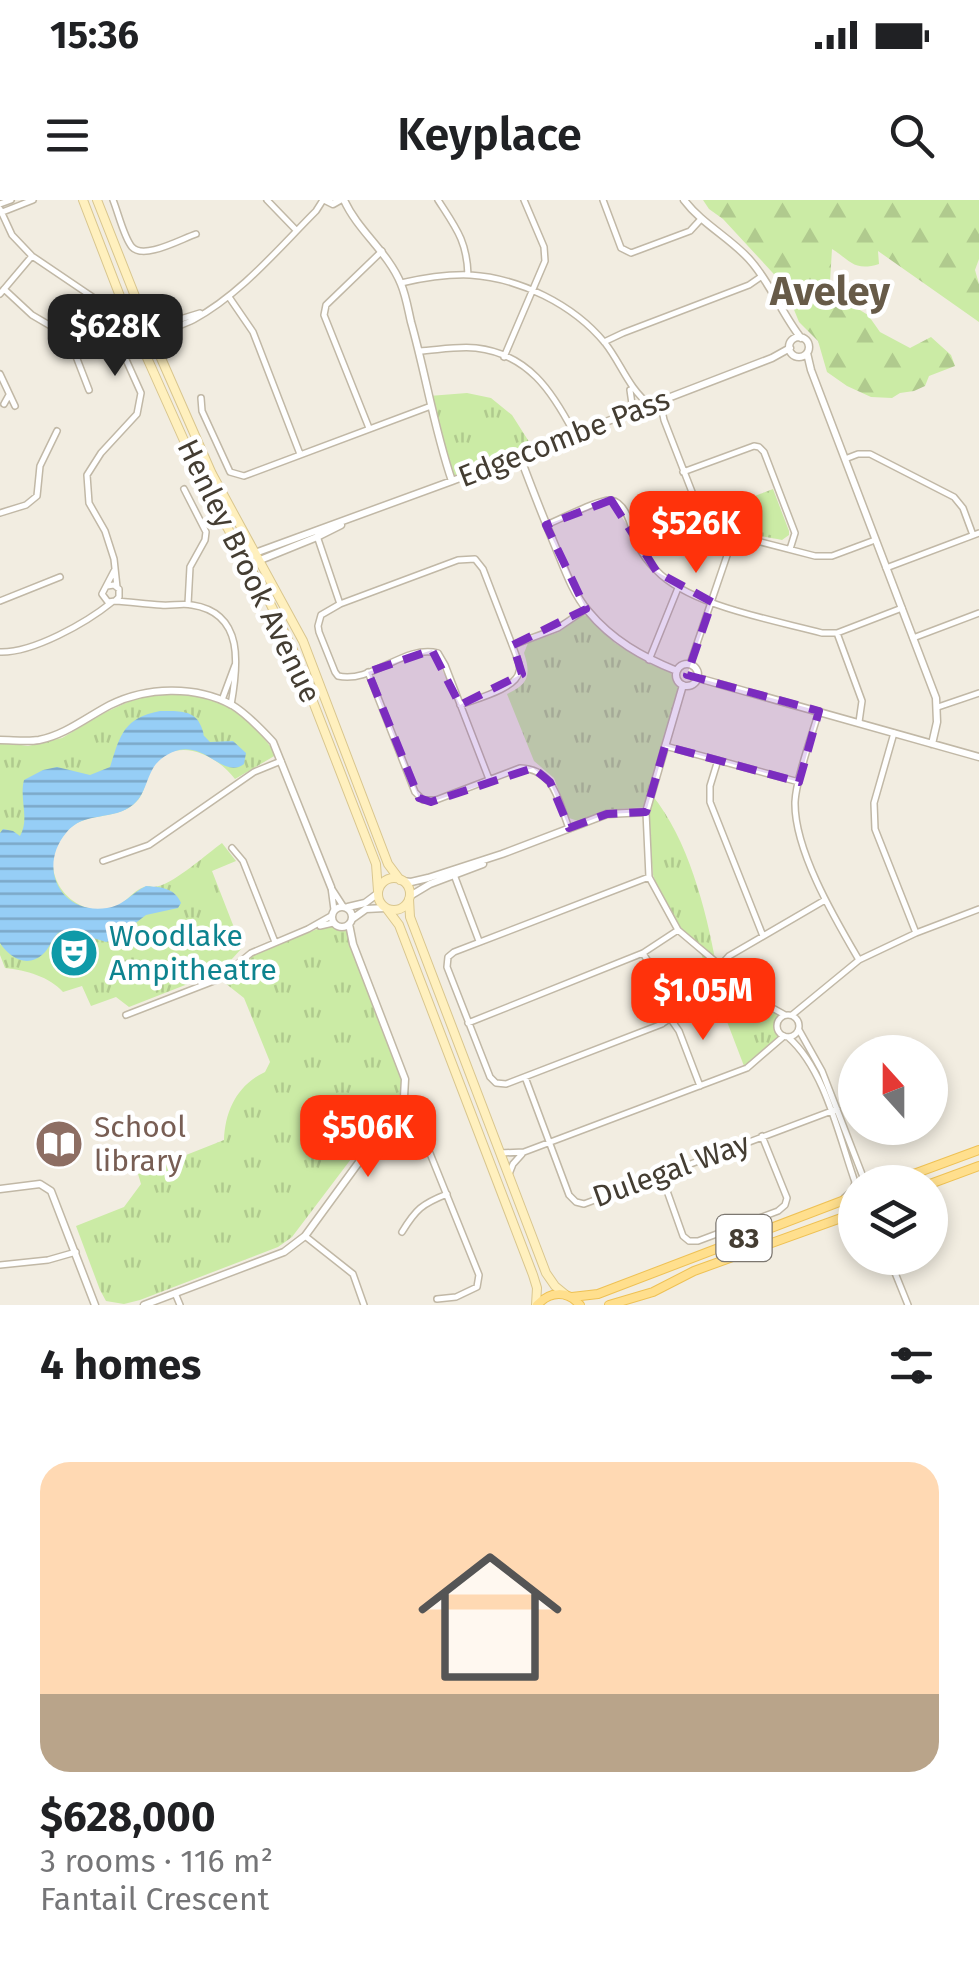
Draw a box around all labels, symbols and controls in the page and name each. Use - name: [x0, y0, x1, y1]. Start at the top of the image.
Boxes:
- text: 15:36: [50, 12, 139, 58]
- icon: menu: [40, 108, 95, 163]
- text: Keyplace: [397, 108, 582, 162]
- icon: search: [884, 108, 939, 163]
- district label: Aveley: [769, 268, 890, 316]
- pin: $628K: [45, 294, 185, 379]
- text: $628K: [70, 307, 160, 345]
- street label: Edgecombe Pass: [453, 381, 675, 495]
- street label: Henley Brook Avenue: [170, 433, 328, 709]
- pin: $526K: [626, 491, 766, 576]
- text: $526K: [651, 504, 741, 542]
- place label: Woodlake Ampitheatre: [109, 918, 277, 988]
- theatre icon: Woodlake Ampitheatre: [48, 927, 100, 979]
- pin: $1.05M: [622, 958, 784, 1043]
- text: $1.05M: [653, 971, 753, 1009]
- north arrow: [838, 1035, 948, 1145]
- map controls: [838, 1035, 948, 1275]
- pin: $506K: [298, 1095, 438, 1180]
- text: $506K: [322, 1108, 414, 1146]
- place label: School library: [94, 1109, 186, 1179]
- library icon: School library: [33, 1118, 85, 1170]
- street label: Dulegal Way: [588, 1125, 754, 1215]
- button: layers: [838, 1165, 948, 1275]
- road number: 83: [716, 1215, 772, 1261]
- icon: filters: [884, 1338, 939, 1393]
- text: 4 homes: [40, 1340, 201, 1390]
- icon: home: [400, 1527, 580, 1707]
- text: $628,000: [40, 1792, 215, 1842]
- text: 3 rooms · 116 m²: [40, 1842, 273, 1880]
- text: Fantail Crescent: [40, 1880, 269, 1918]

